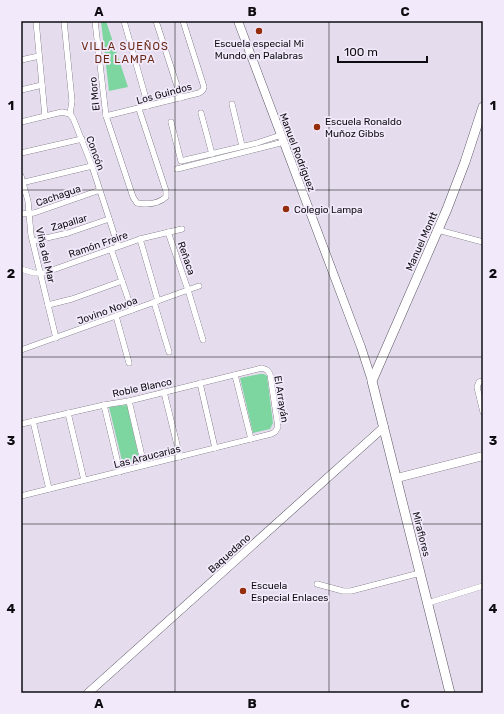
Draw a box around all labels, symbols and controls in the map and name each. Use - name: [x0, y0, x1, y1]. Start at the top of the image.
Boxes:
- text: A: [94, 4, 104, 19]
- text: B: [247, 4, 257, 19]
- text: C: [400, 4, 410, 19]
- marker: Escuela especial Mi Mundo en Palabras: [254, 26, 264, 36]
- place label: Escuela especial Mi Mundo en Palabras: [214, 38, 304, 62]
- scale bar: [338, 38, 427, 64]
- district label: VILLA SUEÑOS DE LAMPA: [81, 40, 169, 66]
- text: 100 m: [344, 45, 378, 59]
- street label: El Moro: [87, 76, 103, 111]
- street label: Los Guindos: [135, 81, 193, 107]
- text: 1: [8, 98, 14, 113]
- text: 1: [490, 98, 496, 113]
- street label: Manuel Rodríguez: [277, 111, 318, 193]
- place label: Escuela Ronaldo Muñoz Gibbs: [325, 116, 402, 140]
- marker: Escuela Ronaldo Muñoz Gibbs: [312, 122, 322, 132]
- street label: Concón: [83, 134, 107, 172]
- street label: Cachagua: [34, 183, 82, 209]
- marker: Colegio Lampa: [281, 204, 291, 214]
- place label: Colegio Lampa: [294, 204, 363, 216]
- street label: Manuel Montt: [404, 210, 440, 273]
- street label: Zapallar: [50, 212, 89, 234]
- street label: Viña del Mar: [33, 226, 57, 284]
- street label: Ramón Freire: [67, 229, 130, 261]
- street label: Reñaca: [175, 240, 197, 277]
- text: 2: [7, 266, 15, 281]
- text: 2: [489, 266, 497, 281]
- street label: Jovino Novoa: [76, 294, 139, 327]
- street label: El Arrayán: [271, 375, 291, 423]
- street label: Roble Blanco: [111, 376, 173, 400]
- text: 3: [7, 433, 16, 448]
- text: 3: [489, 433, 498, 448]
- street label: Las Araucarias: [113, 443, 182, 471]
- street label: Miraflores: [410, 511, 432, 558]
- street label: Baquedano: [206, 531, 254, 576]
- place label: Escuela Especial Enlaces: [251, 580, 328, 604]
- marker: Escuela Especial Enlaces: [238, 586, 248, 596]
- text: 4: [7, 601, 16, 616]
- text: 4: [489, 601, 498, 616]
- text: A: [94, 696, 104, 711]
- text: B: [247, 696, 257, 711]
- text: C: [400, 696, 410, 711]

